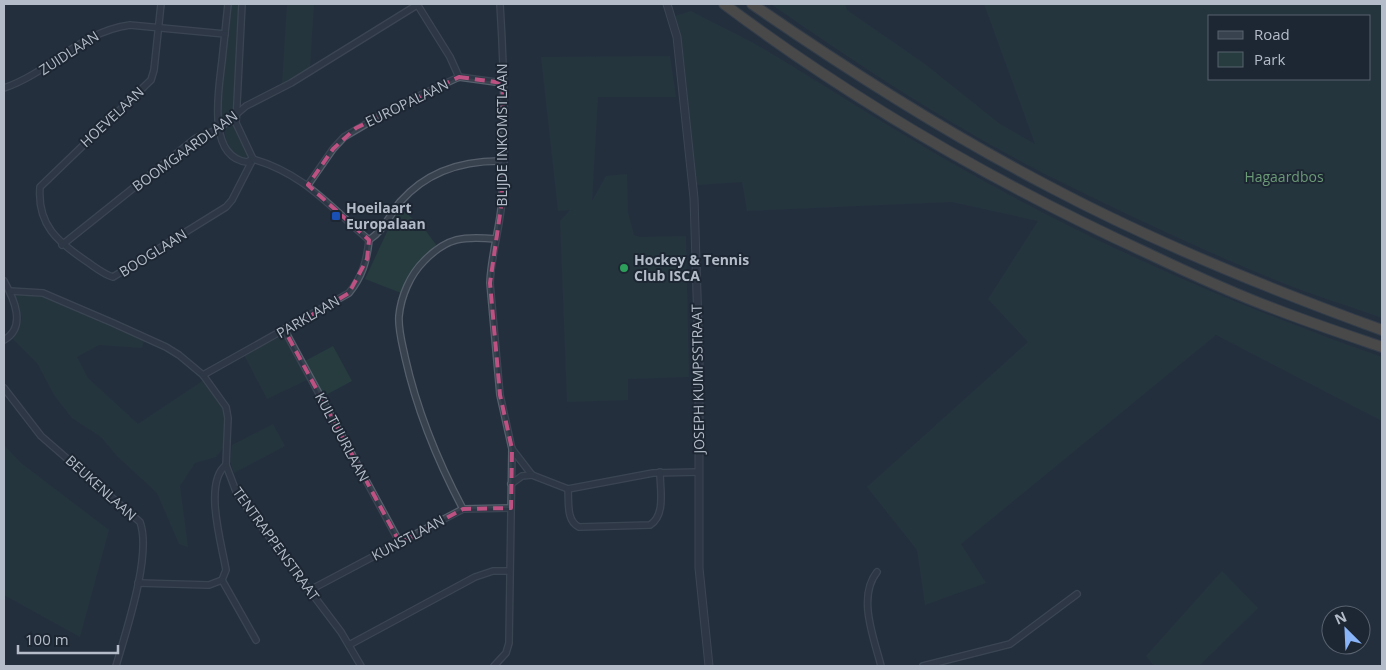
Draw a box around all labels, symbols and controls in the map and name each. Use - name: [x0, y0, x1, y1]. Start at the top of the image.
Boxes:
- legend: [1208, 15, 1371, 80]
- text: Road: [1254, 24, 1290, 44]
- street label: ZUIDLAAN: [35, 26, 102, 79]
- text: Park: [1254, 49, 1285, 69]
- street label: BLIJDE INKOMSTLAAN: [492, 63, 511, 207]
- street label: EUROPALAAN: [362, 74, 452, 131]
- street label: HOEVELAAN: [76, 82, 148, 151]
- street label: BOOMGAARDLAAN: [128, 106, 241, 195]
- park label: Hagaardbos: [1244, 167, 1324, 186]
- place label: Hoeilaart Europalaan: [346, 198, 426, 233]
- marker: Hoeilaart Europalaan: [330, 210, 342, 222]
- street label: BOOGLAAN: [115, 224, 190, 281]
- place label: Hockey & Tennis Club ISCA: [634, 250, 749, 285]
- marker: Hockey & Tennis Club ISCA: [618, 262, 630, 274]
- street label: PARKLAAN: [273, 291, 343, 342]
- street label: JOSEPH KUMPSSTRAAT: [687, 304, 708, 456]
- street label: KULTUURLAAN: [311, 389, 374, 485]
- street label: BEUKENLAAN: [62, 451, 141, 525]
- street label: TENTRAPPENSTRAAT: [229, 483, 324, 604]
- street label: KUNSTLAAN: [368, 510, 448, 565]
- north arrow: [1321, 605, 1371, 655]
- text: N: [1331, 607, 1350, 629]
- scale bar: [18, 622, 118, 654]
- text: 100 m: [25, 629, 69, 649]

